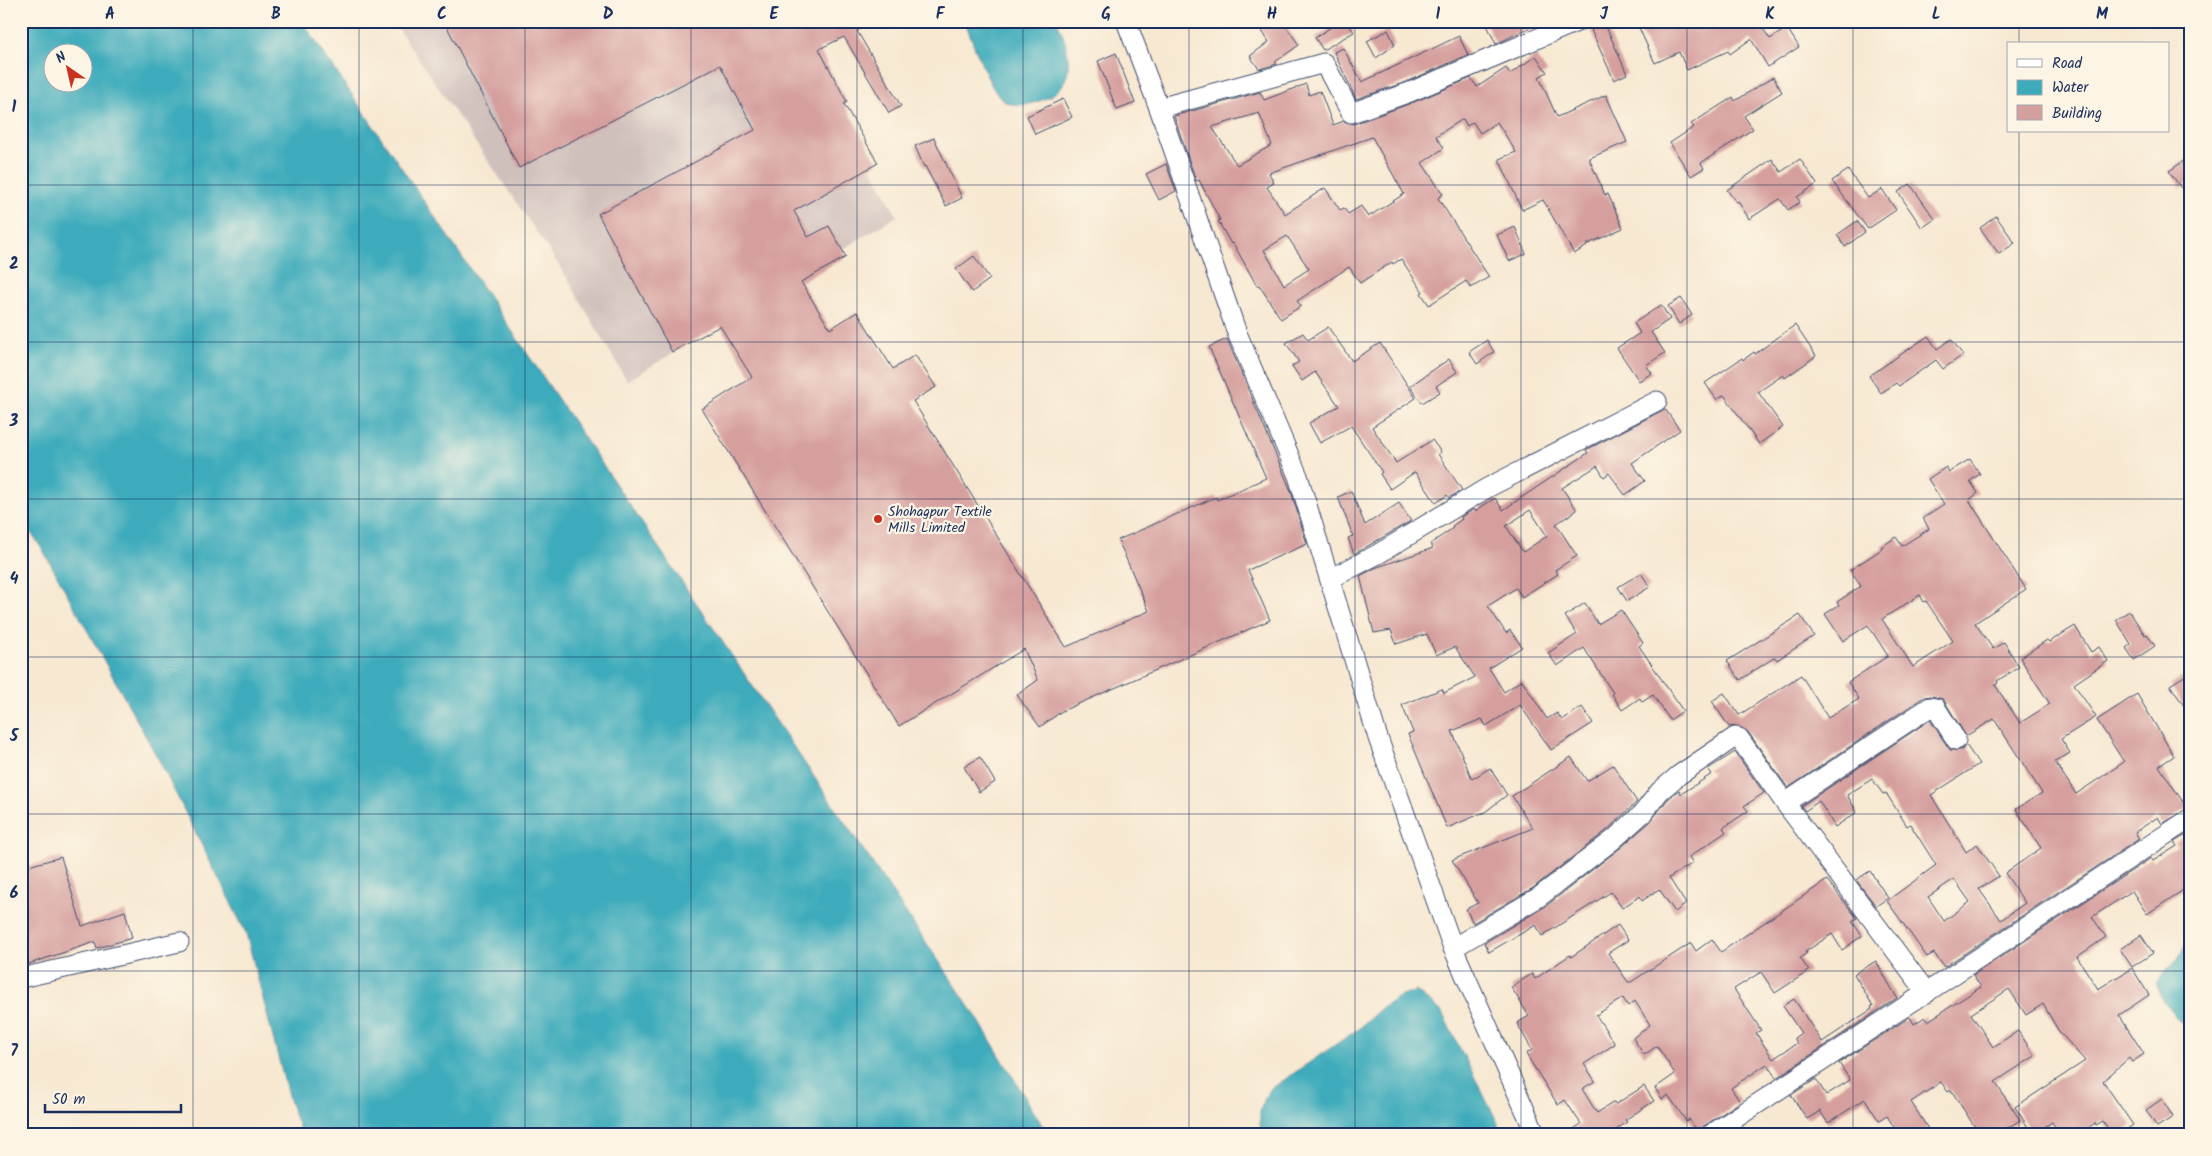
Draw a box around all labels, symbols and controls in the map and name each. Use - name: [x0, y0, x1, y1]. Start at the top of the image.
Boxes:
- text: A: [105, 2, 115, 27]
- text: B: [271, 2, 281, 27]
- text: C: [437, 2, 447, 27]
- text: D: [603, 2, 614, 27]
- text: E: [770, 2, 780, 27]
- text: F: [936, 2, 946, 27]
- text: G: [1101, 2, 1111, 27]
- text: H: [1267, 2, 1277, 27]
- text: I: [1436, 2, 1441, 27]
- text: J: [1600, 2, 1609, 27]
- text: K: [1765, 2, 1775, 27]
- text: L: [1932, 2, 1940, 27]
- text: M: [2096, 2, 2109, 27]
- north arrow: [42, 42, 92, 92]
- legend: [2007, 42, 2170, 132]
- text: N: [51, 46, 71, 70]
- text: Road: [2052, 52, 2083, 76]
- text: Water: [2052, 76, 2089, 100]
- text: 1: [12, 95, 17, 120]
- text: Building: [2052, 102, 2102, 126]
- text: 2: [9, 252, 19, 277]
- text: 3: [9, 409, 19, 434]
- place label: Shohagpur Textile Mills Limited: [888, 501, 993, 539]
- marker: Shohagpur Textile Mills Limited: [872, 513, 884, 525]
- text: 4: [10, 567, 19, 592]
- text: 5: [9, 724, 20, 749]
- text: 6: [10, 881, 19, 906]
- text: 7: [10, 1039, 18, 1064]
- scale bar: [45, 1081, 181, 1113]
- text: 50 m: [52, 1088, 86, 1112]

